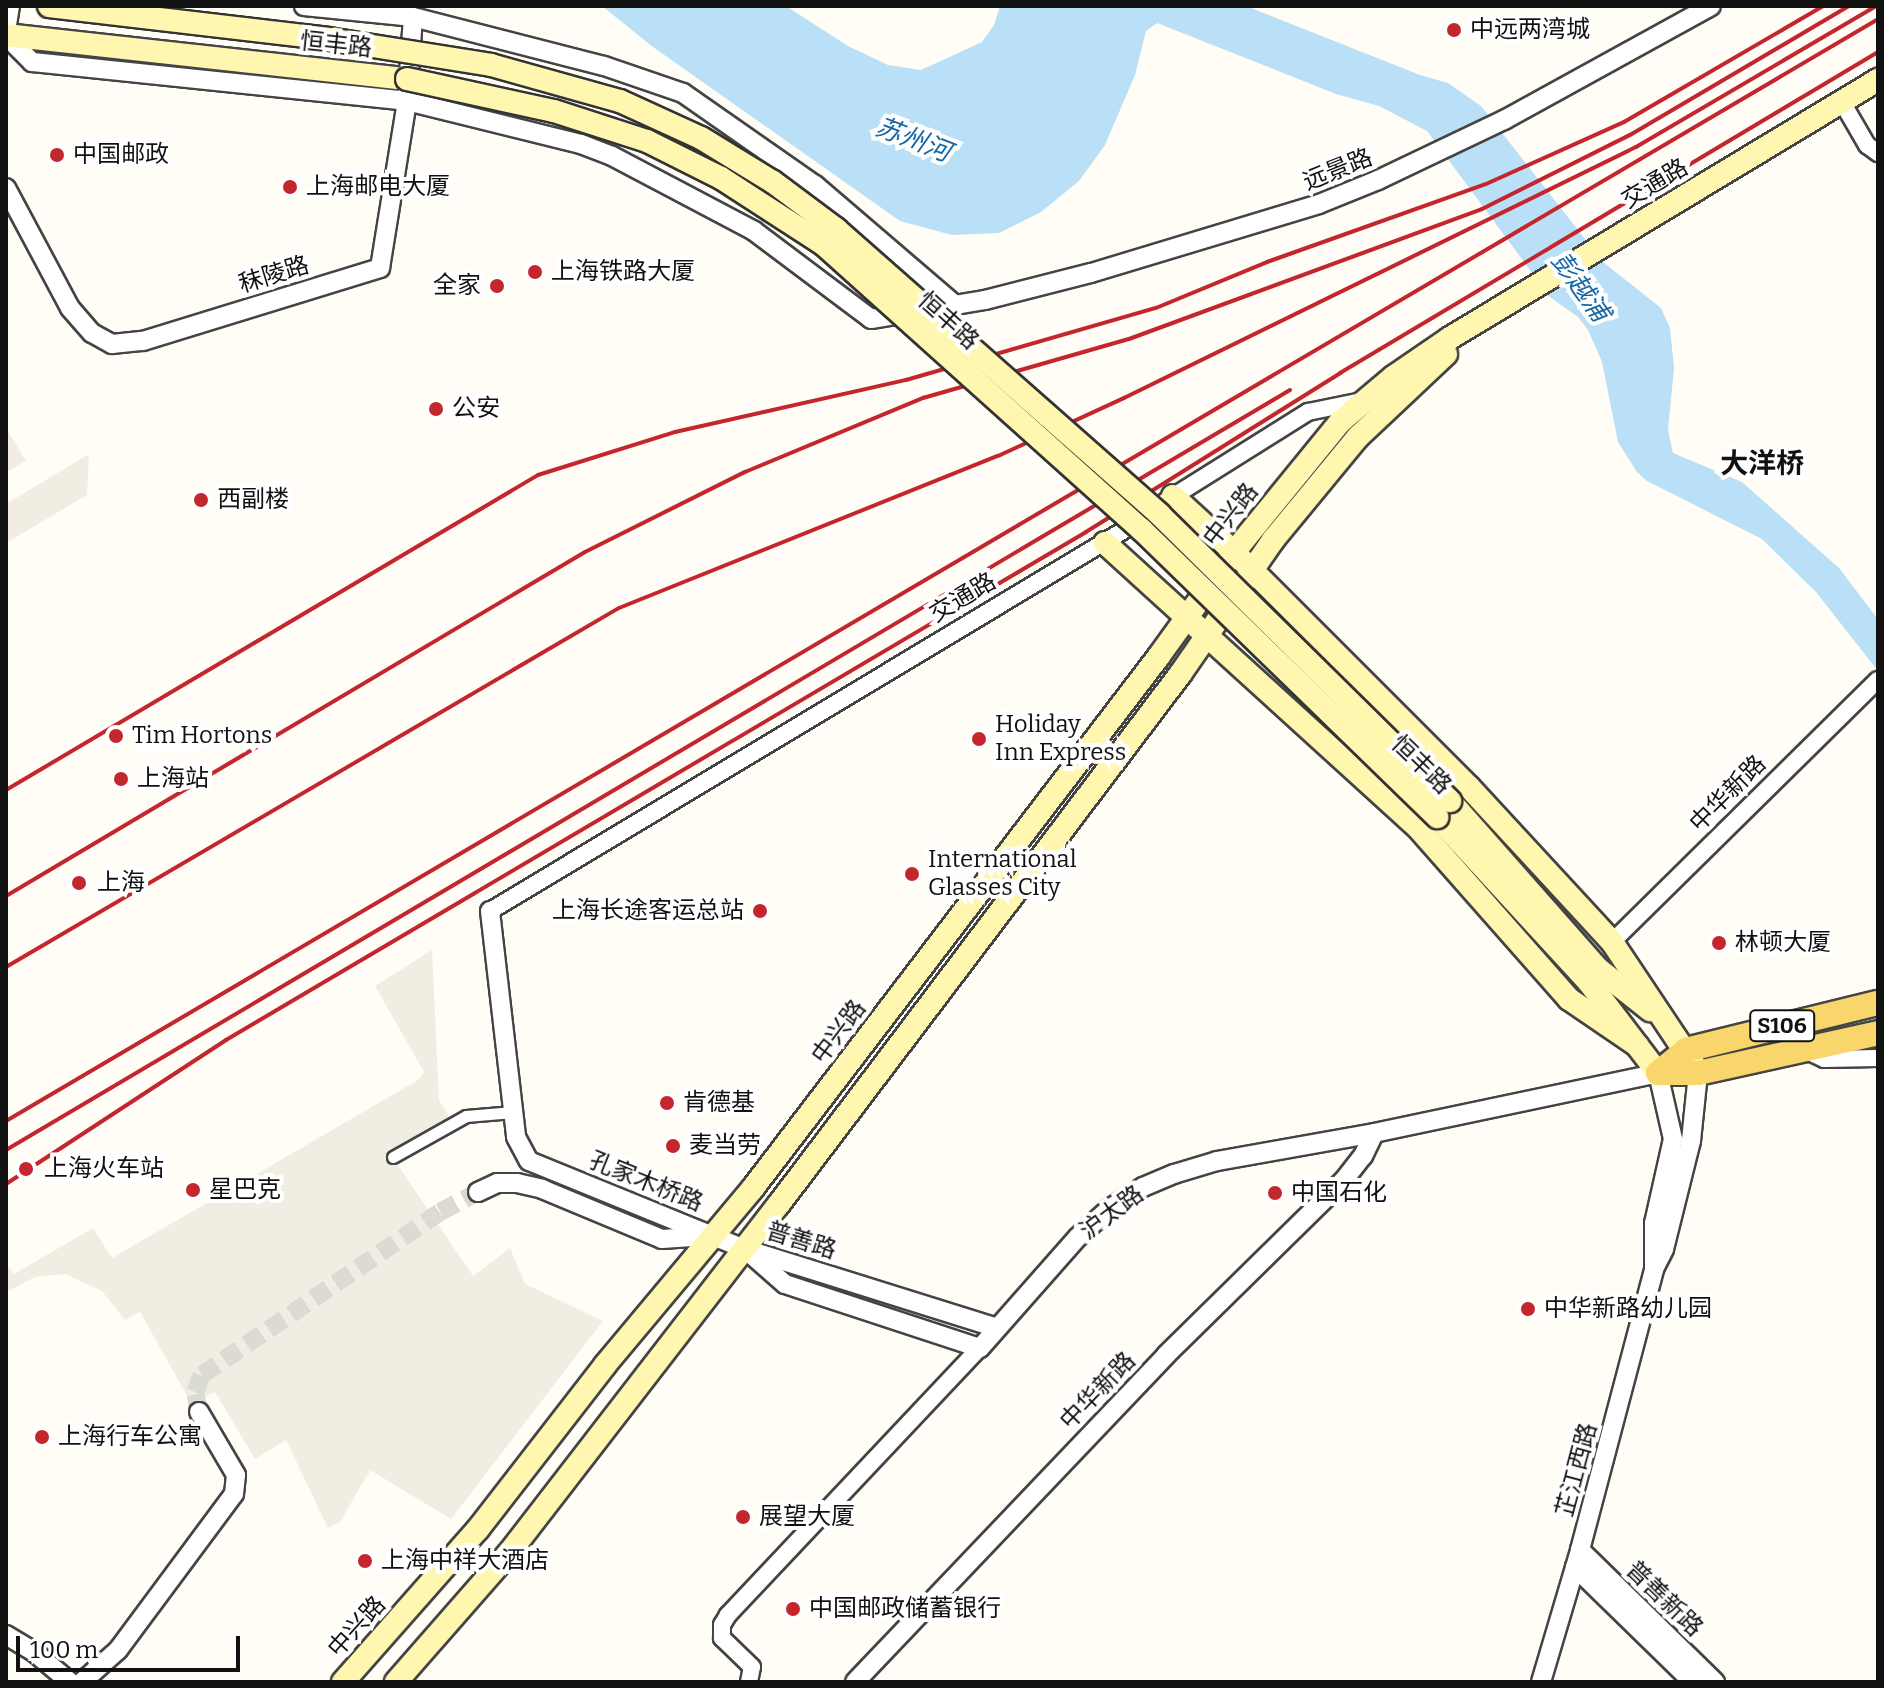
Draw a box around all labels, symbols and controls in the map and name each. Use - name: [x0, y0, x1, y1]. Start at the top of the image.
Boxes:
- place label: 中远两湾城: [1470, 16, 1590, 44]
- marker: 中远两湾城: [1445, 21, 1463, 39]
- street label: 恒丰路: [299, 27, 373, 63]
- water label: 苏州河: [871, 111, 955, 169]
- place label: 中国邮政: [73, 141, 169, 169]
- street label: 远景路: [1299, 143, 1377, 197]
- marker: 中国邮政: [48, 146, 66, 164]
- street label: 交通路: [1617, 153, 1693, 215]
- place label: 上海邮电大厦: [306, 173, 450, 201]
- marker: 上海邮电大厦: [281, 178, 299, 196]
- water label: 彭越浦: [1544, 246, 1616, 328]
- street label: 秣陵路: [235, 251, 313, 299]
- place label: 上海铁路大厦: [551, 258, 695, 286]
- marker: 上海铁路大厦: [526, 263, 544, 281]
- place label: 全家: [433, 272, 481, 300]
- marker: 全家: [488, 277, 506, 295]
- street label: 恒丰路: [912, 286, 984, 356]
- place label: 公安: [452, 395, 500, 423]
- marker: 公安: [427, 400, 445, 418]
- district label: 大洋桥: [1720, 447, 1804, 481]
- street label: 中兴路: [1197, 478, 1265, 552]
- place label: 西副楼: [217, 486, 289, 514]
- marker: 西副楼: [192, 491, 210, 509]
- street label: 交通路: [925, 567, 1001, 629]
- place label: Holiday Inn Express: [995, 711, 1126, 767]
- place label: Tim Hortons: [132, 722, 272, 750]
- marker: Tim Hortons: [107, 727, 125, 745]
- marker: Holiday Inn Express: [970, 730, 988, 748]
- street label: 恒丰路: [1385, 730, 1457, 800]
- street label: 中华新路: [1684, 750, 1772, 838]
- place label: 上海站: [137, 765, 209, 793]
- marker: 上海站: [112, 770, 130, 788]
- place label: International Glasses City: [928, 846, 1077, 902]
- marker: International Glasses City: [903, 865, 921, 883]
- place label: 上海: [97, 869, 145, 897]
- marker: 上海: [68, 872, 90, 894]
- place label: 上海长途客运总站: [552, 897, 744, 925]
- marker: 上海长途客运总站: [751, 902, 769, 920]
- place label: 林顿大厦: [1735, 929, 1831, 957]
- marker: 林顿大厦: [1710, 934, 1728, 952]
- street label: 中兴路: [806, 995, 872, 1069]
- road number: S106: [1748, 1008, 1816, 1044]
- place label: 肯德基: [683, 1089, 755, 1117]
- marker: 肯德基: [658, 1094, 676, 1112]
- place label: 麦当劳: [689, 1132, 761, 1160]
- marker: 麦当劳: [664, 1137, 682, 1155]
- street label: 孔家木桥路: [585, 1146, 707, 1218]
- place label: 上海火车站: [44, 1155, 164, 1183]
- marker: 上海火车站: [15, 1158, 37, 1180]
- place label: 星巴克: [209, 1176, 281, 1204]
- place label: 中国石化: [1291, 1179, 1387, 1207]
- street label: 沪太路: [1075, 1180, 1149, 1246]
- marker: 星巴克: [184, 1181, 202, 1199]
- marker: 中国石化: [1266, 1184, 1284, 1202]
- street label: 普善路: [762, 1217, 840, 1265]
- place label: 中华新路幼儿园: [1544, 1295, 1712, 1323]
- marker: 中华新路幼儿园: [1519, 1300, 1537, 1318]
- street label: 中华新路: [1054, 1346, 1142, 1436]
- street label: 芷江西路: [1551, 1420, 1603, 1520]
- place label: 上海行车公寓: [58, 1423, 202, 1451]
- marker: 上海行车公寓: [33, 1428, 51, 1446]
- place label: 展望大厦: [759, 1503, 855, 1531]
- marker: 展望大厦: [734, 1508, 752, 1526]
- place label: 上海中祥大酒店: [381, 1547, 549, 1575]
- marker: 上海中祥大酒店: [356, 1552, 374, 1570]
- street label: 普善新路: [1619, 1555, 1709, 1643]
- street label: 中兴路: [322, 1591, 392, 1663]
- place label: 中国邮政储蓄银行: [809, 1595, 1001, 1623]
- marker: 中国邮政储蓄银行: [784, 1600, 802, 1618]
- scale bar: [20, 1620, 244, 1670]
- text: 100 m: [30, 1636, 98, 1664]

